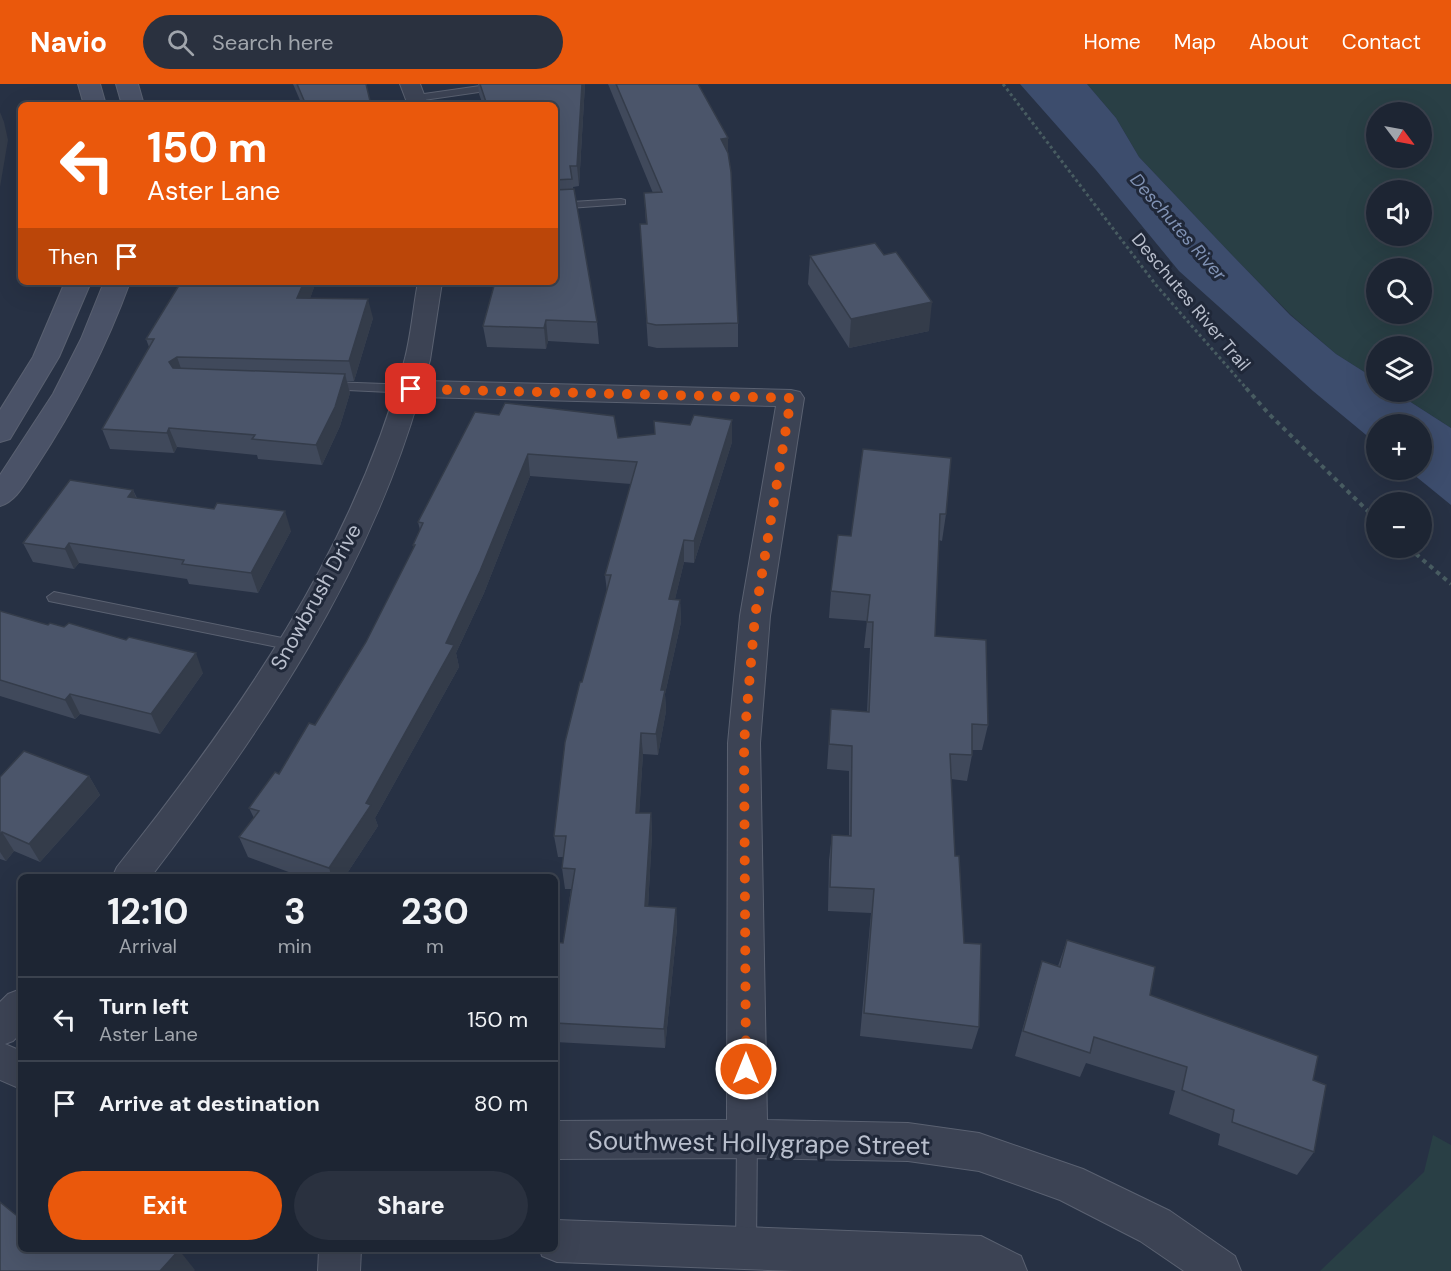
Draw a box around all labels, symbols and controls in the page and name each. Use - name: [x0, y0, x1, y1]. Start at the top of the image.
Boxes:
- search box: [143, 15, 563, 69]
- text: Navio: [30, 24, 107, 61]
- icon: search: [164, 26, 197, 59]
- text: Search here: [212, 28, 333, 57]
- text: Home: [1083, 28, 1141, 56]
- text: Map: [1174, 28, 1216, 56]
- text: About: [1249, 28, 1309, 56]
- text: Contact: [1342, 28, 1421, 56]
- north arrow: [1366, 102, 1432, 168]
- map controls: [1366, 102, 1432, 558]
- text: 150 m: [147, 120, 267, 175]
- icon: left: [48, 126, 126, 204]
- water label: Deschutes River: [1125, 168, 1232, 287]
- text: Aster Lane: [147, 173, 280, 208]
- button: sound: [1366, 180, 1432, 246]
- street label: Deschutes River Trail: [1126, 228, 1256, 376]
- icon: arrive: [110, 240, 143, 273]
- text: Then: [48, 242, 98, 271]
- button: search: [1366, 258, 1432, 324]
- button: layers: [1366, 336, 1432, 402]
- pin: [385, 363, 436, 414]
- icon: arrive: [394, 372, 427, 405]
- button: +: [1366, 414, 1432, 480]
- button: −: [1366, 492, 1432, 558]
- street label: Snowbrush Drive: [264, 519, 368, 675]
- text: 12:10: [107, 888, 189, 935]
- text: 3: [284, 888, 306, 935]
- text: 230: [401, 888, 469, 935]
- text: Arrival: [119, 933, 177, 959]
- text: min: [278, 933, 312, 959]
- text: m: [426, 933, 444, 959]
- text: Turn left: [99, 992, 189, 1021]
- icon: left: [48, 1003, 81, 1036]
- text: 150 m: [467, 1005, 528, 1034]
- text: Aster Lane: [99, 1021, 198, 1047]
- position arrow: [714, 1037, 778, 1101]
- icon: arrive: [48, 1087, 81, 1120]
- text: Arrive at destination: [99, 1089, 320, 1118]
- text: 80 m: [474, 1089, 528, 1118]
- street label: Southwest Hollygrape Street: [587, 1123, 931, 1163]
- button: Exit: [48, 1171, 282, 1240]
- button: Share: [294, 1171, 528, 1240]

